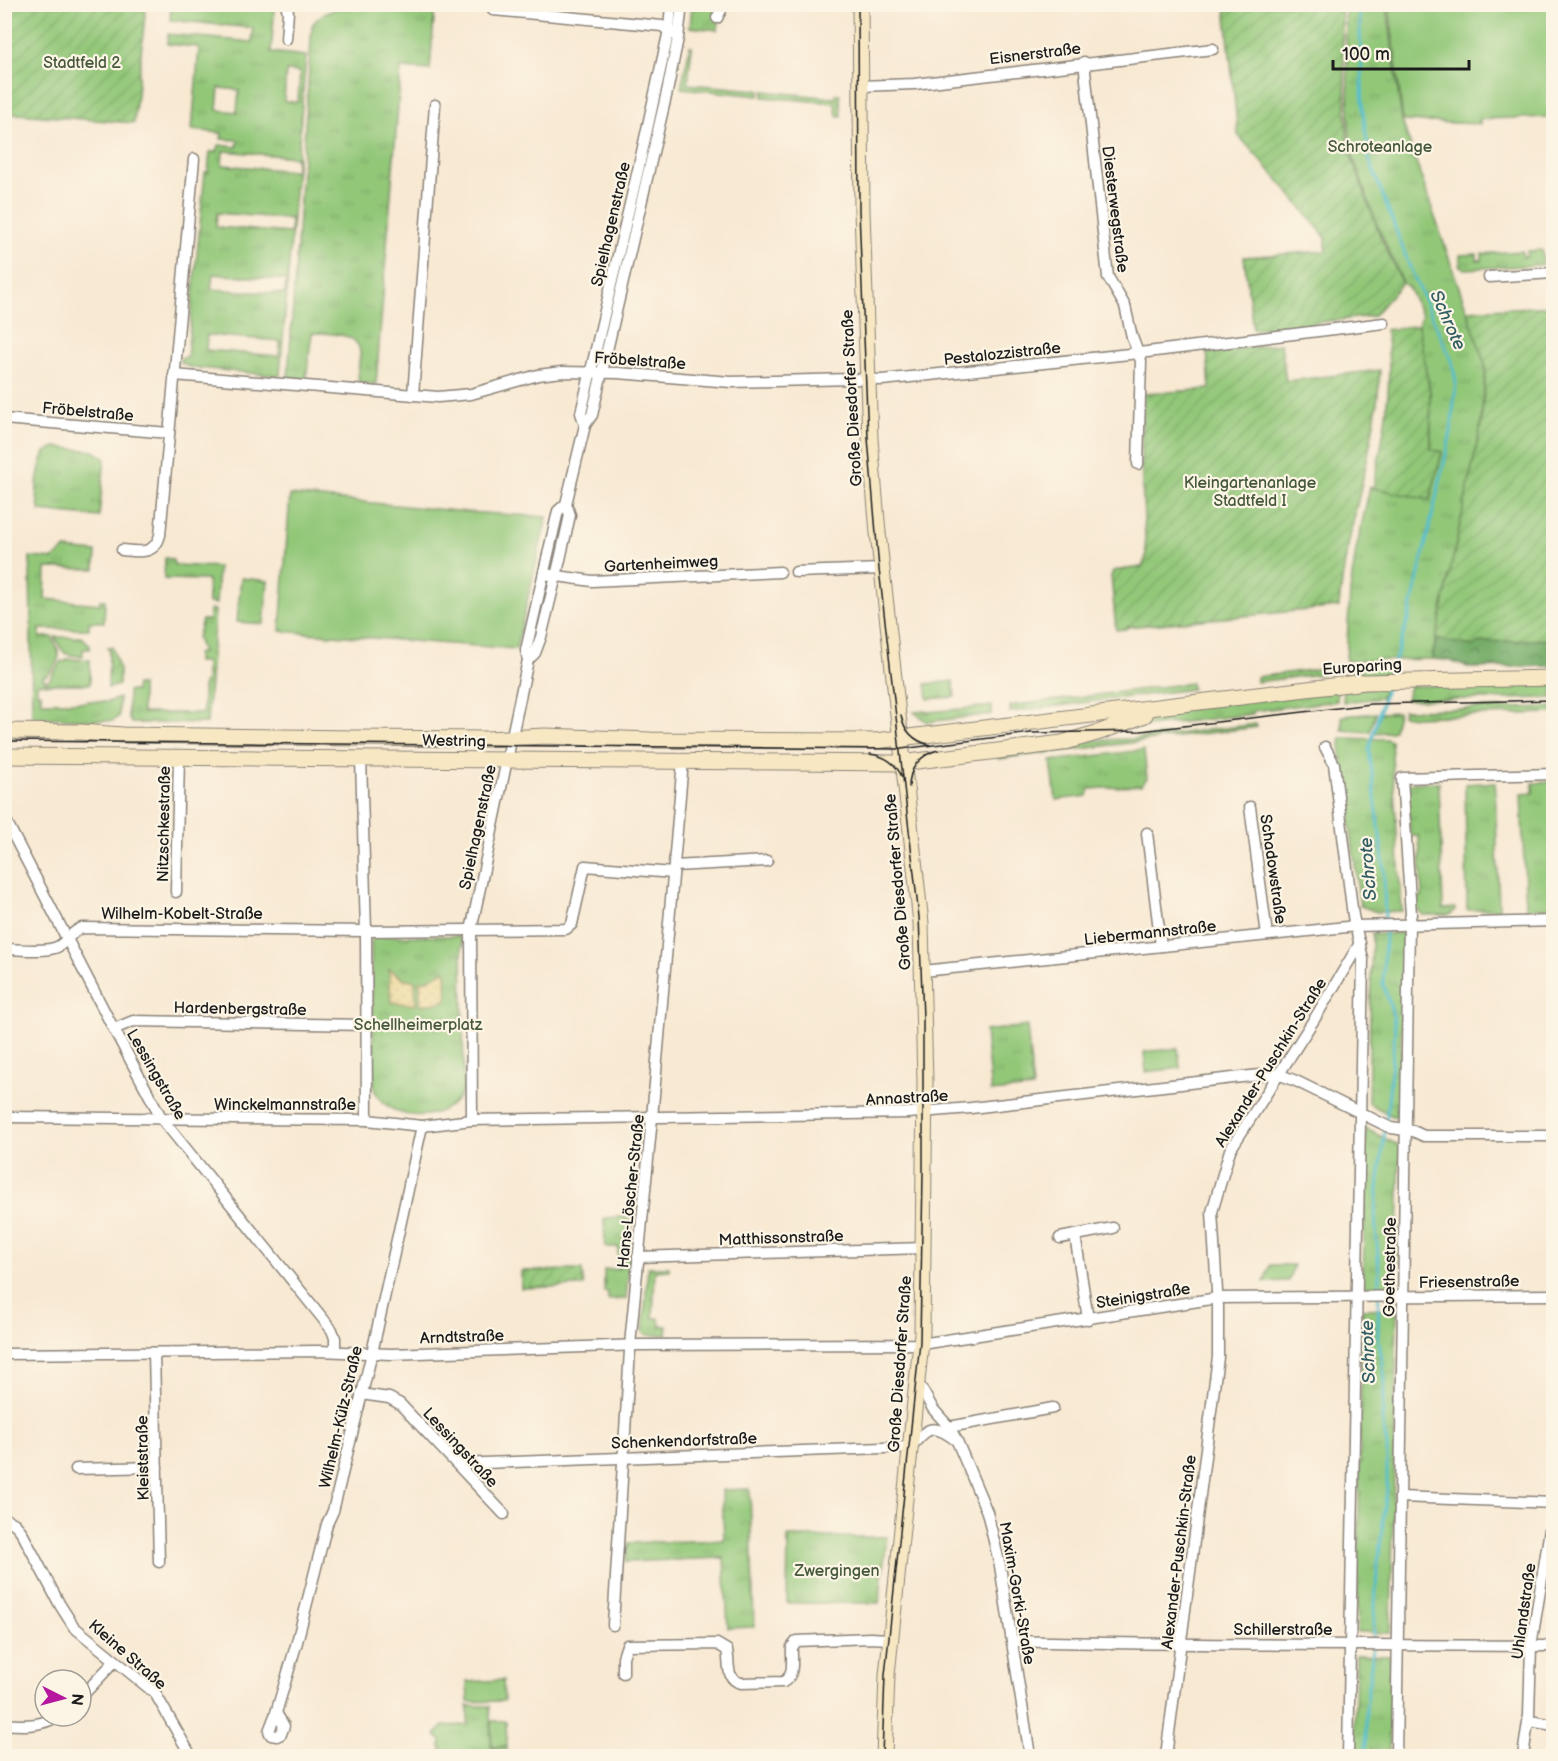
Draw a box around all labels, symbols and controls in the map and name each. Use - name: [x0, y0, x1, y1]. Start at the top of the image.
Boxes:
- scale bar: [1333, 33, 1470, 71]
- street label: Eisnerstraße: [988, 39, 1083, 70]
- text: 100 m: [1342, 44, 1390, 65]
- park label: Stadtfeld 2: [43, 54, 121, 73]
- park label: Schroteanlage: [1328, 138, 1433, 157]
- street label: Diesterwegstraße: [1097, 145, 1132, 274]
- street label: Spielhagenstraße: [588, 160, 635, 288]
- water label: Schrote: [1425, 287, 1470, 353]
- street label: Große Diesdorfer Straße: [838, 308, 867, 487]
- street label: Pestalozzistraße: [943, 339, 1062, 370]
- street label: Fröbelstraße: [593, 349, 687, 374]
- street label: Fröbelstraße: [41, 399, 135, 426]
- park label: Kleingartenanlage Stadtfeld I: [1184, 474, 1317, 511]
- street label: Gartenheimweg: [603, 552, 719, 577]
- street label: Europaring: [1322, 655, 1403, 680]
- street label: Westring: [422, 731, 486, 752]
- street label: Spielhagenstraße: [456, 763, 501, 891]
- street label: Nitzschkestraße: [154, 765, 175, 882]
- street label: Große Diesdorfer Straße: [881, 792, 916, 971]
- street label: Schadowstraße: [1255, 813, 1290, 926]
- water label: Schrote: [1356, 837, 1381, 901]
- street label: Wilhelm-Kobelt-Straße: [101, 905, 263, 924]
- street label: Liebermannstraße: [1083, 917, 1218, 950]
- street label: Alexander-Puschkin-Straße: [1211, 974, 1331, 1151]
- street label: Hardenbergstraße: [173, 999, 307, 1020]
- park label: Schellheimerplatz: [354, 1016, 483, 1035]
- street label: Lessingstraße: [122, 1026, 190, 1124]
- street label: Annastraße: [865, 1087, 949, 1110]
- street label: Winckelmannstraße: [214, 1096, 356, 1115]
- street label: Hans-Löscher-Straße: [614, 1113, 649, 1269]
- street label: Goethestraße: [1380, 1217, 1401, 1317]
- street label: Matthissonstraße: [718, 1227, 844, 1250]
- street label: Friesenstraße: [1418, 1272, 1520, 1293]
- street label: Große Diesdorfer Straße: [885, 1275, 916, 1453]
- street label: Steinigstraße: [1095, 1280, 1192, 1313]
- water label: Schrote: [1357, 1320, 1380, 1384]
- street label: Arndtstraße: [420, 1327, 505, 1348]
- street label: Wilhelm-Külz-Straße: [316, 1344, 367, 1490]
- street label: Lessingstraße: [418, 1404, 502, 1492]
- street label: Kleiststraße: [133, 1415, 154, 1501]
- street label: Schenkendorfstraße: [611, 1429, 758, 1454]
- street label: Alexander-Puschkin-Straße: [1158, 1453, 1201, 1650]
- street label: Maxim-Gorki-Straße: [995, 1520, 1039, 1667]
- street label: Uhlandstraße: [1508, 1561, 1541, 1661]
- park label: Zwergingen: [793, 1562, 880, 1581]
- street label: Kleine Straße: [84, 1616, 170, 1694]
- street label: Schillerstraße: [1234, 1621, 1333, 1640]
- north arrow: [33, 1668, 93, 1728]
- text: N: [66, 1692, 87, 1706]

